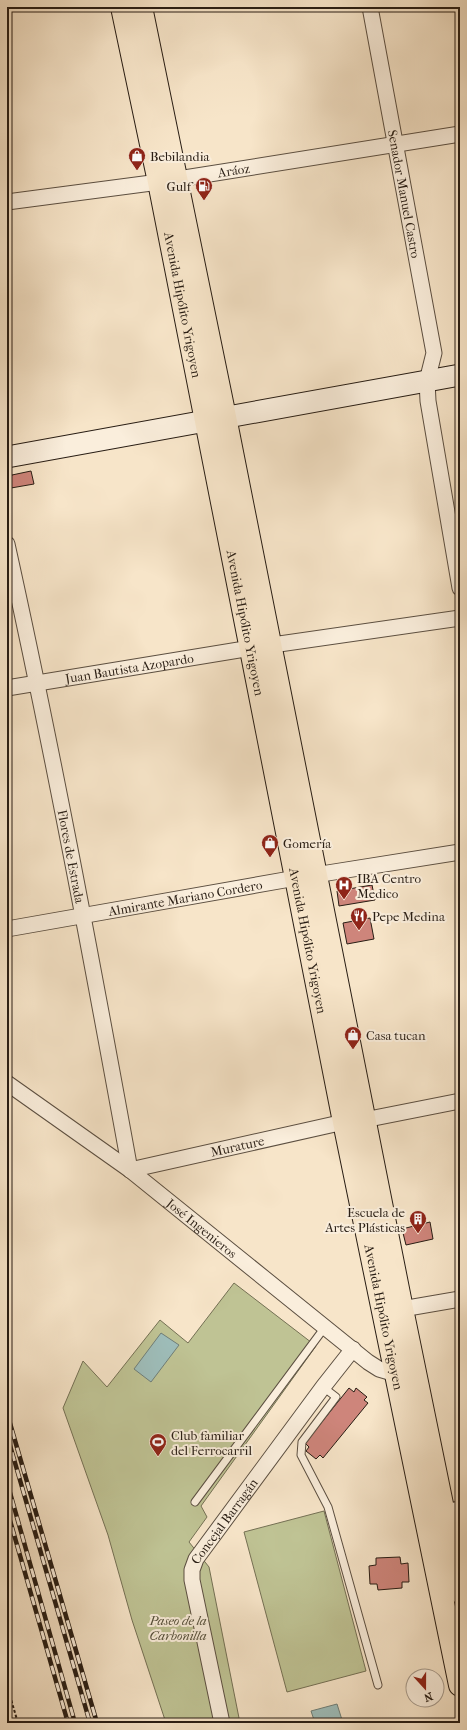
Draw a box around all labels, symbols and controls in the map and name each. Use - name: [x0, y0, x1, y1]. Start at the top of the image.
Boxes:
- street label: Senador Manuel Castro: [385, 128, 424, 260]
- shop icon: Bebilandia: [127, 146, 147, 171]
- place label: Bebilandia: [150, 149, 210, 164]
- street label: Aráoz: [216, 160, 251, 180]
- fuel station icon: Gulf: [194, 176, 214, 201]
- place label: Gulf: [167, 179, 194, 194]
- street label: Avenida Hipólito Yrigoyen: [161, 230, 205, 379]
- street label: Avenida Hipólito Yrigoyen: [224, 548, 267, 697]
- street label: Juan Bautista Azopardo: [63, 650, 195, 686]
- street label: Flores de Estrada: [55, 808, 88, 905]
- shop icon: Gomería: [260, 833, 280, 858]
- place label: Gomería: [283, 836, 332, 851]
- street label: Avenida Hipólito Yrigoyen: [286, 865, 330, 1015]
- place label: IBA Centro Medico: [357, 871, 421, 901]
- hospital icon: IBA Centro Medico: [334, 875, 354, 900]
- street label: Almirante Mariano Cordero: [106, 877, 264, 919]
- restaurant icon: Pepe Medina: [349, 906, 369, 931]
- place label: Pepe Medina: [372, 909, 446, 924]
- shop icon: Casa tucan: [343, 1025, 363, 1050]
- place label: Casa tucan: [366, 1028, 426, 1043]
- street label: Murature: [209, 1133, 266, 1159]
- street label: José Ingenieros: [163, 1195, 240, 1261]
- place label: Escuela de Artes Plásticas: [324, 1205, 406, 1235]
- building icon: Escuela de Artes Plásticas: [408, 1209, 428, 1234]
- street label: Avenida Hipólito Yrigoyen: [362, 1242, 407, 1391]
- place label: Club familiar del Ferrocarril: [171, 1428, 252, 1458]
- sports icon: Club familiar del Ferrocarril: [148, 1432, 168, 1457]
- street label: Concejal Barragán: [187, 1475, 261, 1567]
- park label: Paseo de la Carbonilla: [148, 1613, 207, 1643]
- north arrow: [405, 1668, 445, 1708]
- text: N: [422, 1689, 435, 1705]

